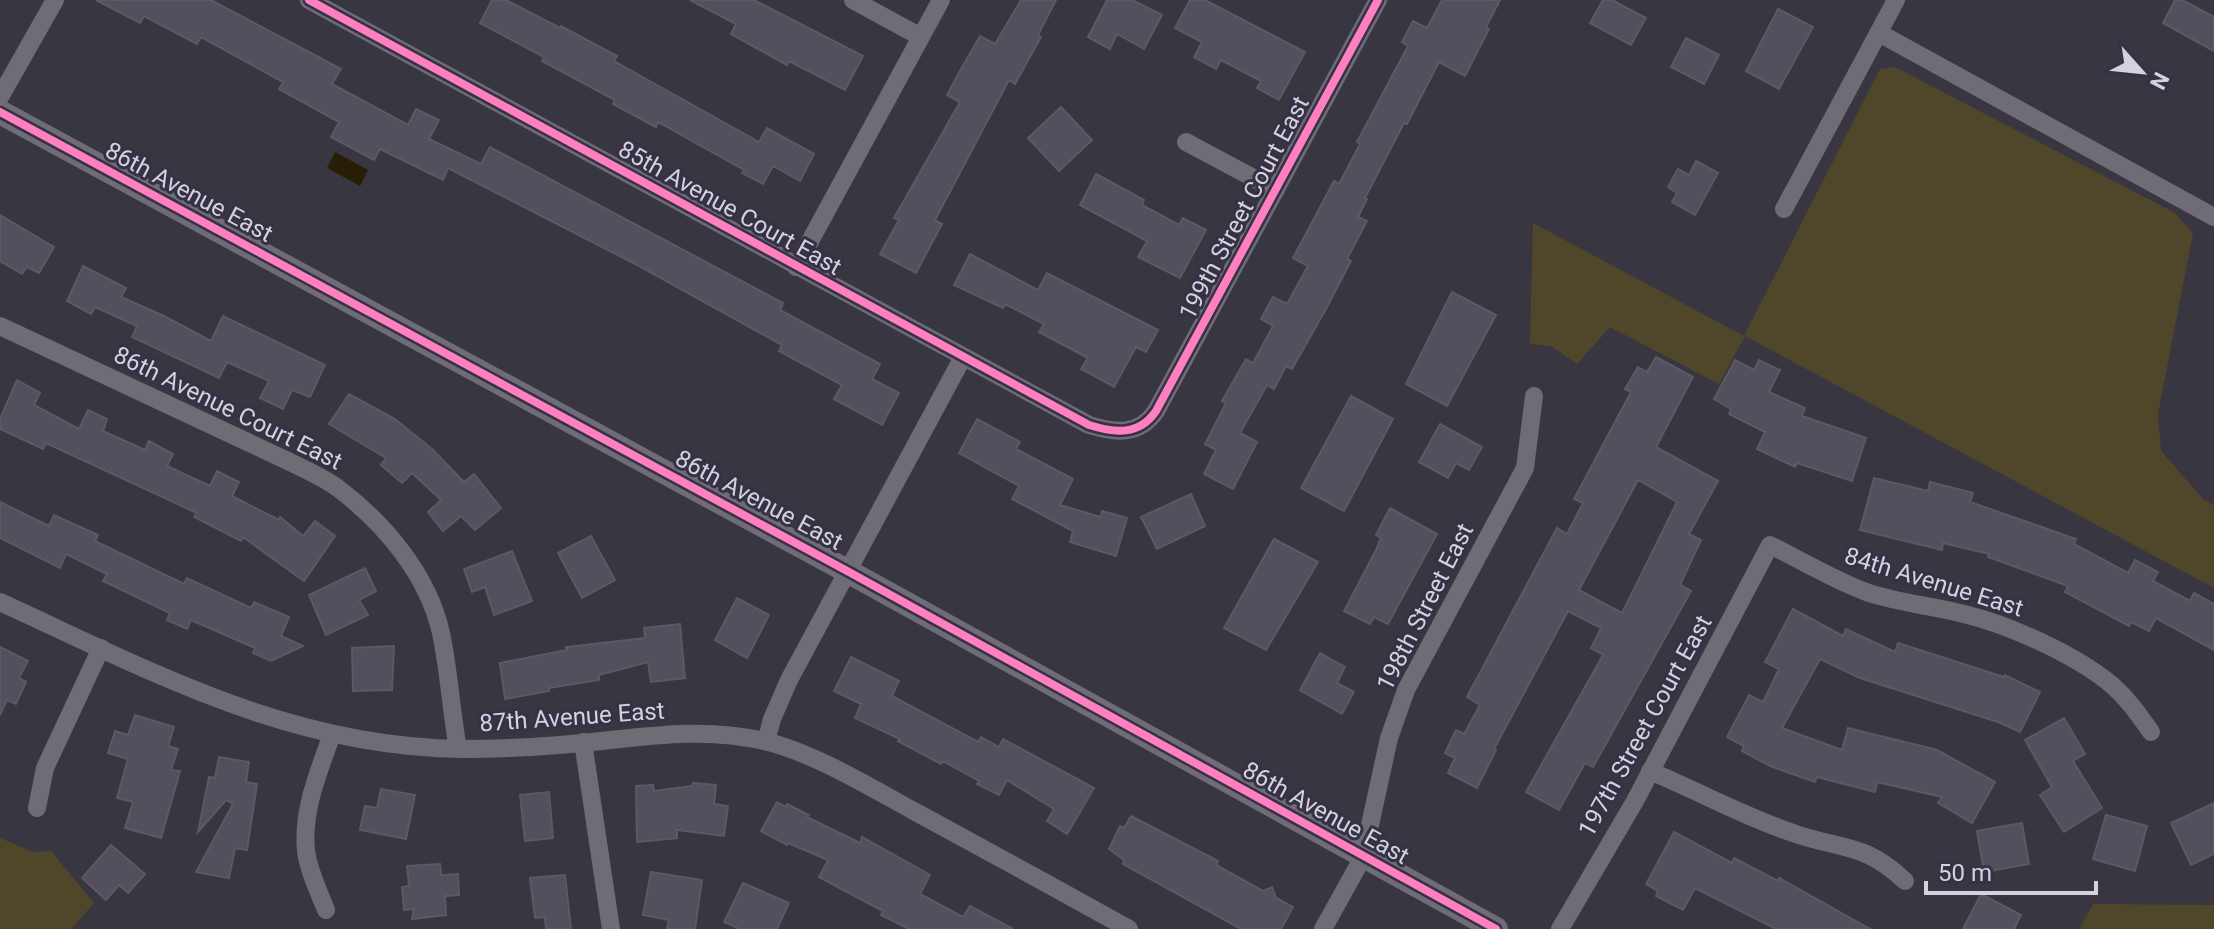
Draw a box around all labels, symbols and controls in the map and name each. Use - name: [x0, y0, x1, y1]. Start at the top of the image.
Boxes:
- north arrow: [2102, 32, 2182, 112]
- text: N: [2145, 68, 2174, 93]
- street label: 199th Street Court East: [1173, 91, 1315, 324]
- street label: 85th Avenue Court East: [614, 135, 846, 281]
- street label: 86th Avenue East: [101, 136, 278, 248]
- street label: 86th Avenue Court East: [109, 341, 347, 476]
- street label: 86th Avenue East: [671, 444, 848, 556]
- street label: 198th Street East: [1371, 519, 1479, 695]
- street label: 84th Avenue East: [1841, 542, 2027, 623]
- street label: 197th Street Court East: [1572, 610, 1718, 842]
- street label: 87th Avenue East: [479, 697, 666, 737]
- street label: 86th Avenue East: [1238, 756, 1414, 870]
- scale bar: [1926, 845, 2096, 895]
- text: 50 m: [1938, 859, 1992, 887]

